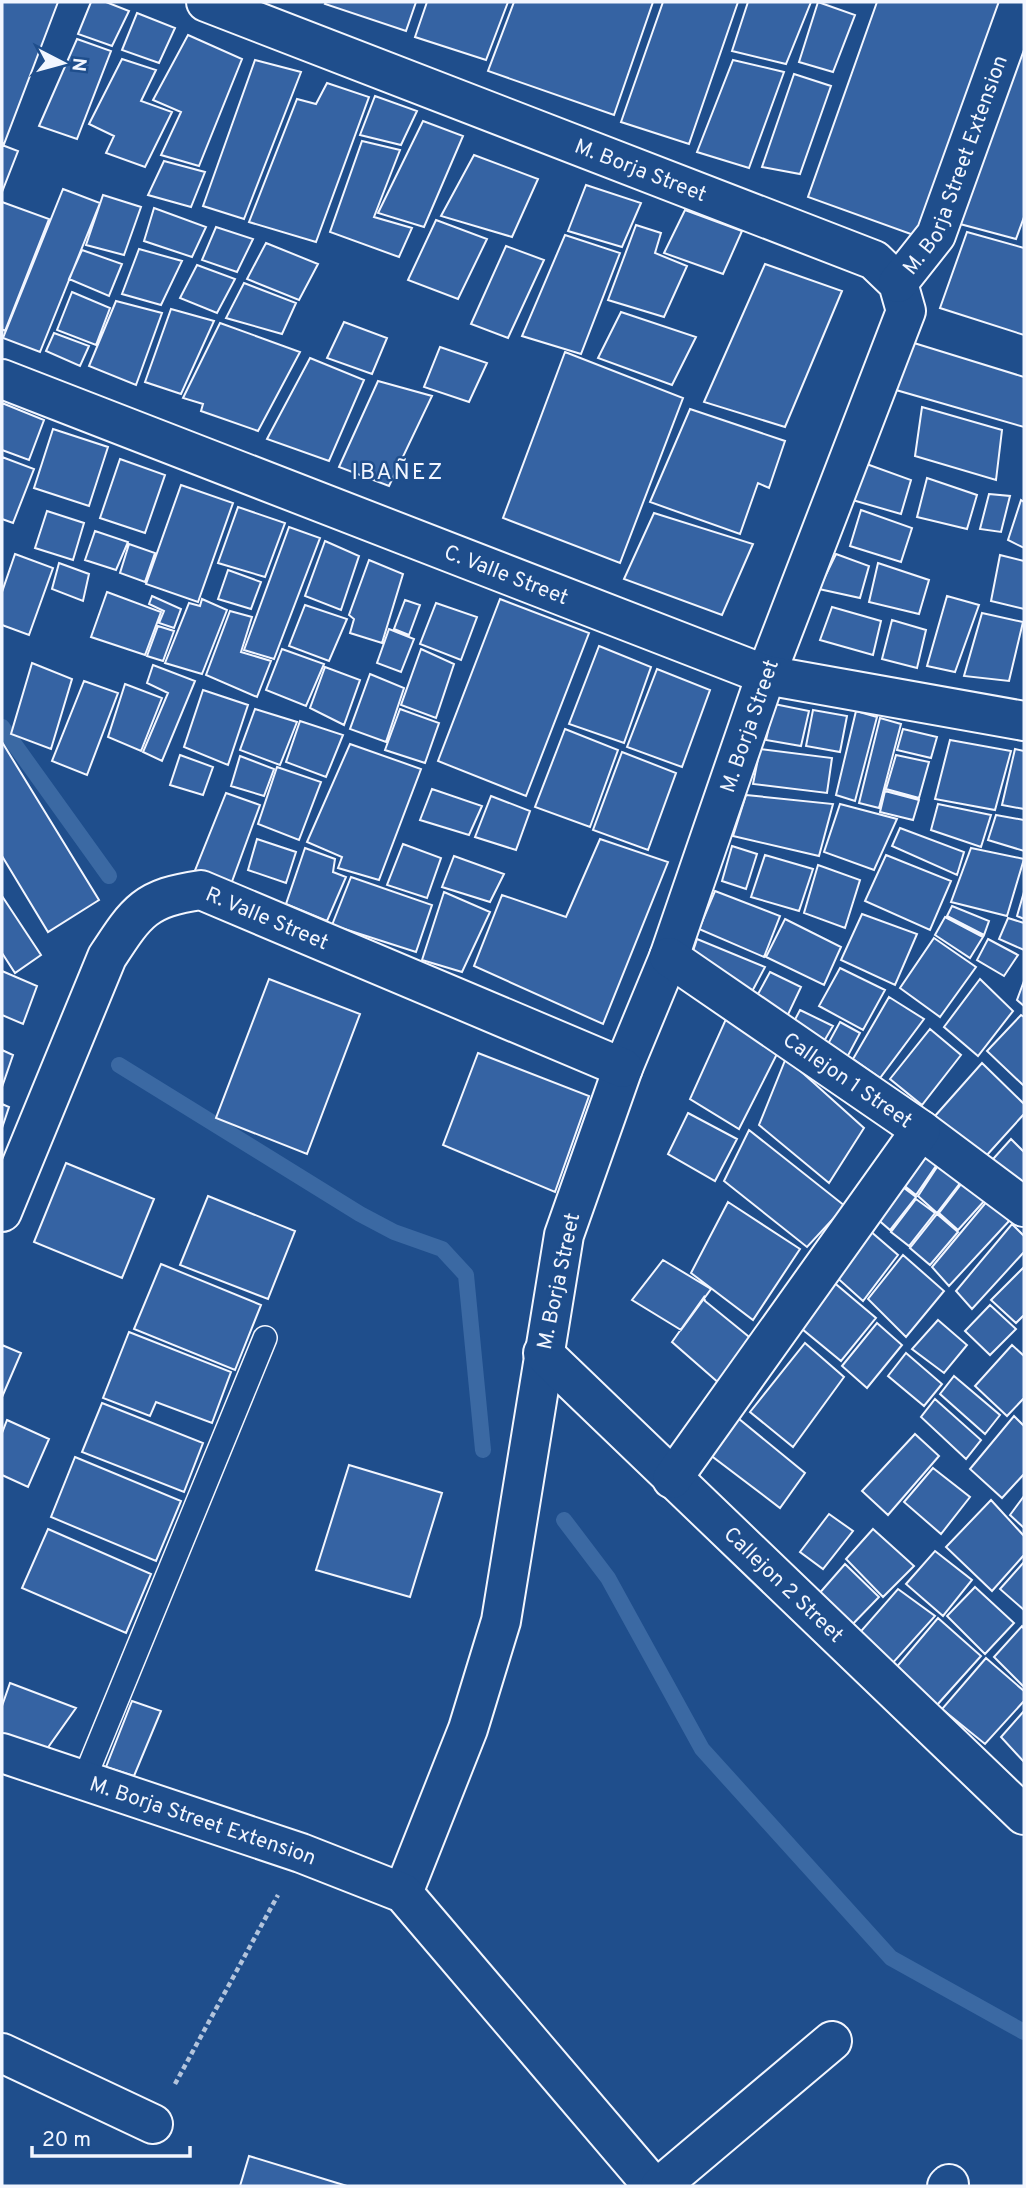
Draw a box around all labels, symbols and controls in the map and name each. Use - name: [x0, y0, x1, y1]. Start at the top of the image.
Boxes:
- north arrow: [28, 28, 98, 98]
- street label: M. Borja Street Extension: [898, 52, 1015, 281]
- text: N: [65, 57, 91, 73]
- street label: M. Borja Street: [570, 134, 710, 209]
- district label: IBAÑEZ: [352, 458, 444, 488]
- street label: C. Valle Street: [440, 540, 572, 612]
- street label: M. Borja Street: [715, 656, 786, 797]
- street label: R. Valle Street: [201, 881, 332, 957]
- street label: Callejon 1 Street: [777, 1027, 917, 1135]
- street label: M. Borja Street: [532, 1210, 587, 1352]
- street label: Callejon 2 Street: [717, 1522, 849, 1649]
- street label: M. Borja Street Extension: [86, 1771, 320, 1873]
- scale bar: [32, 2114, 189, 2158]
- text: 20 m: [42, 2127, 91, 2154]

